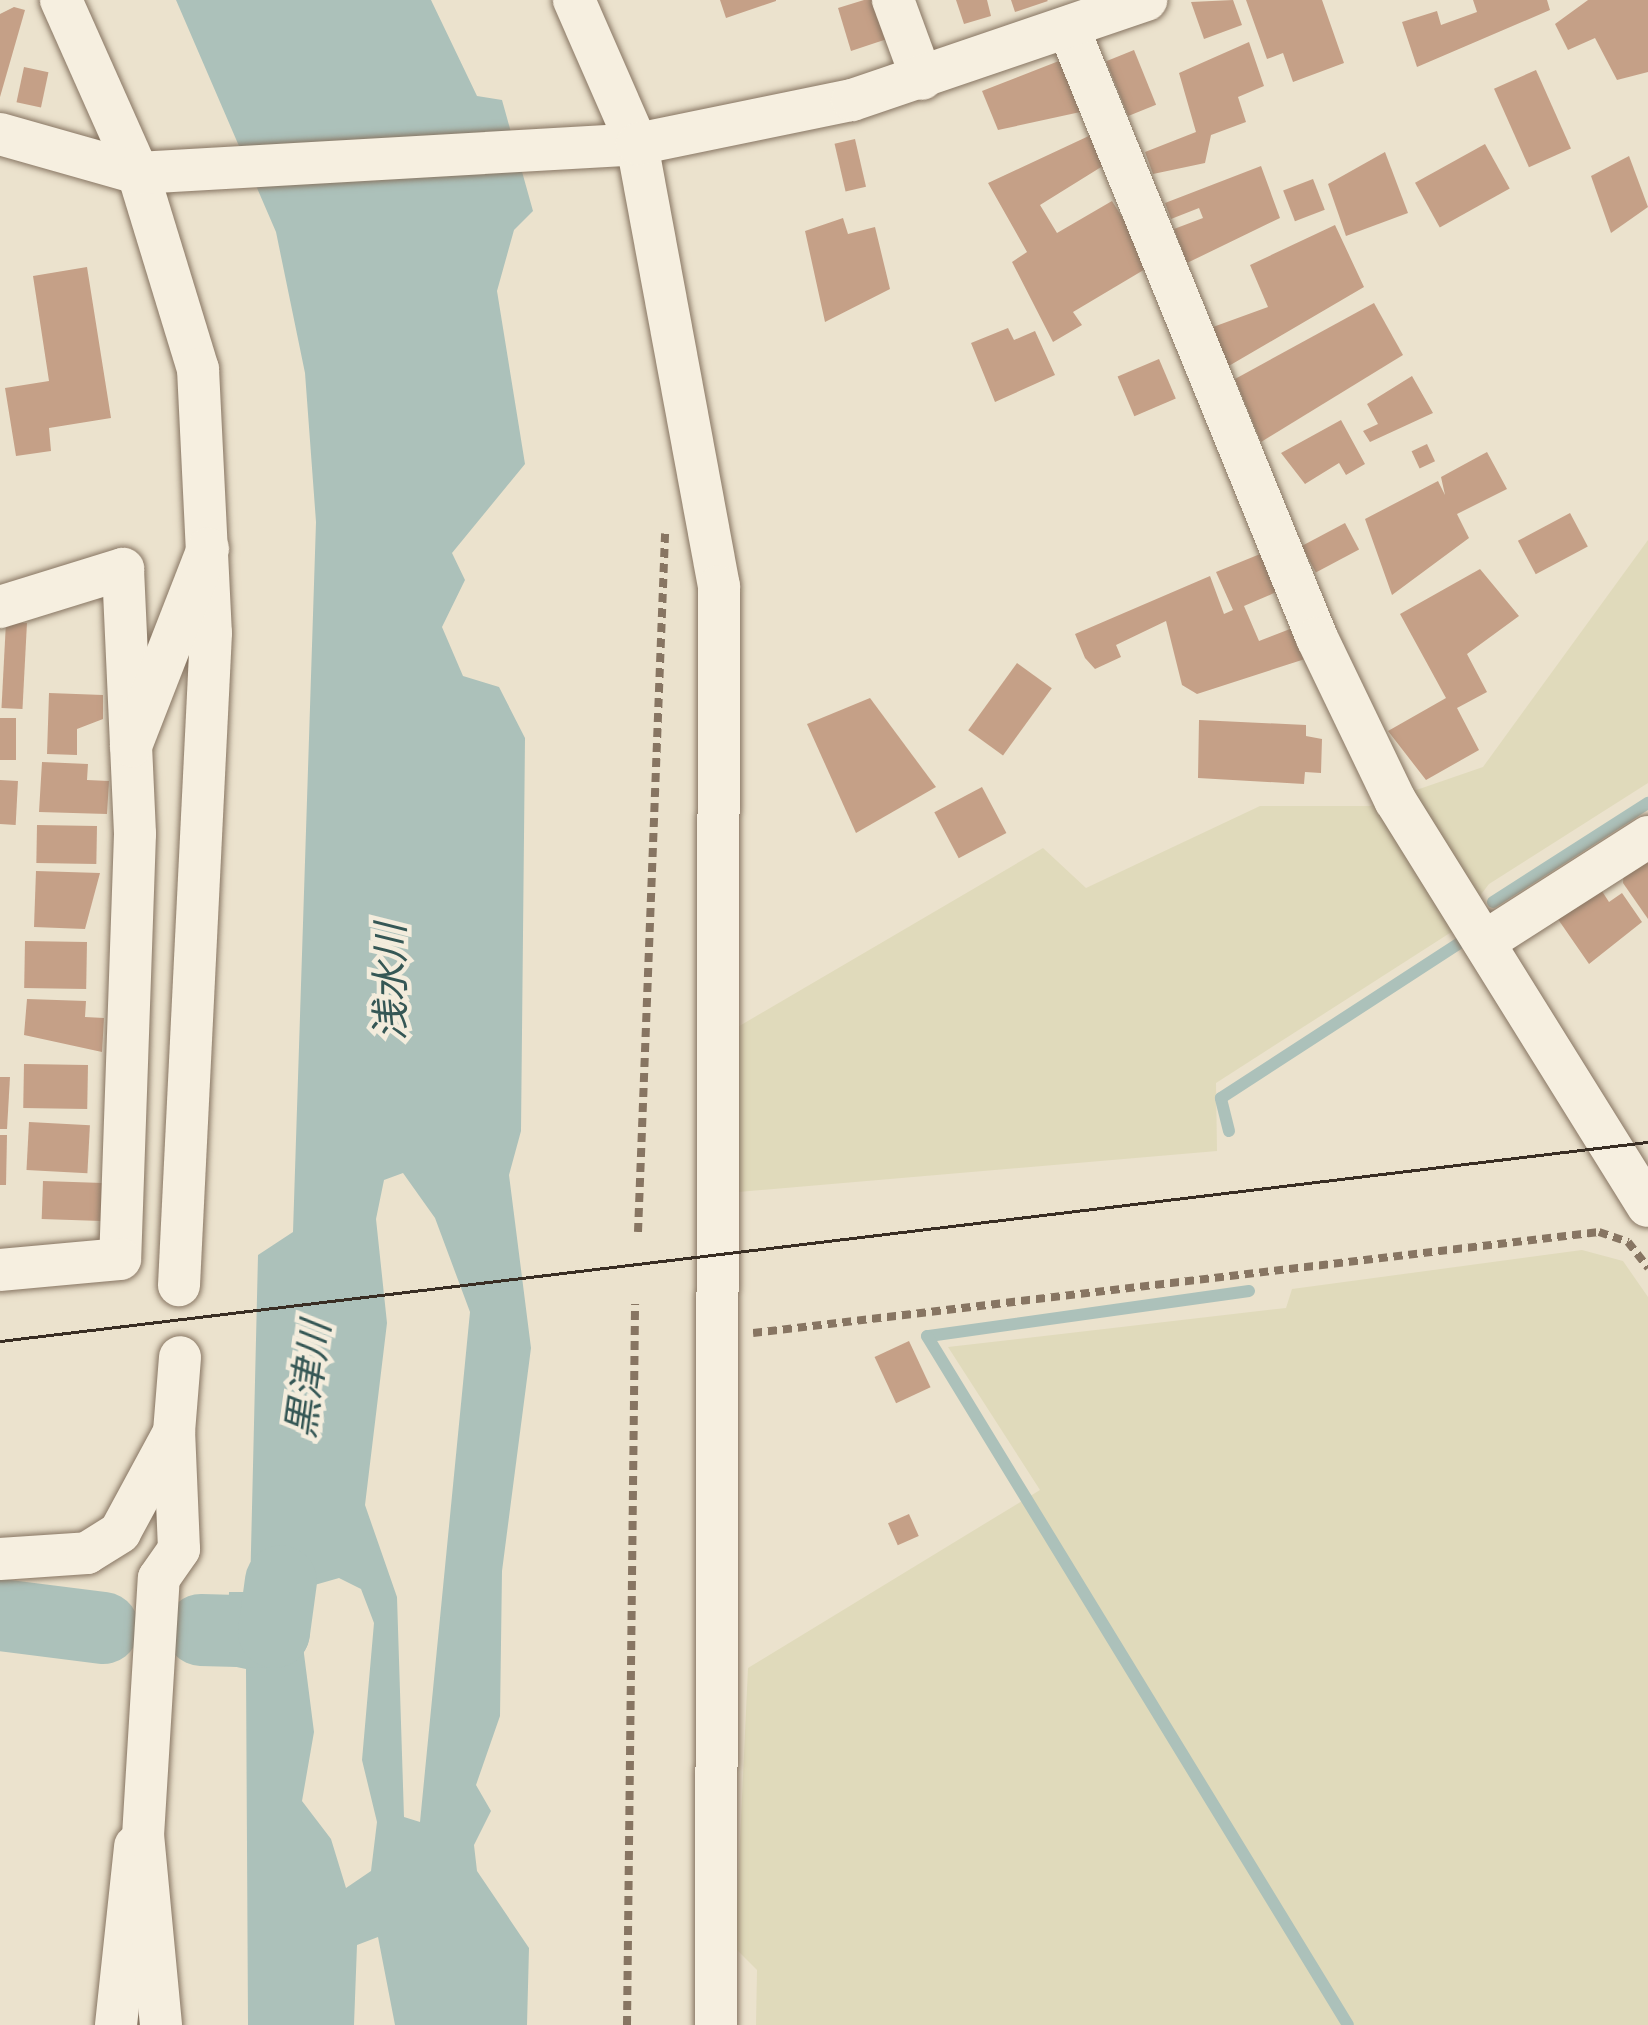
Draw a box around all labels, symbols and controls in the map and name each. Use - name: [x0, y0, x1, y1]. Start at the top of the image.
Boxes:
- water label: 浅水川: [370, 924, 416, 1040]
- water label: 黒津川: [280, 1319, 342, 1441]

